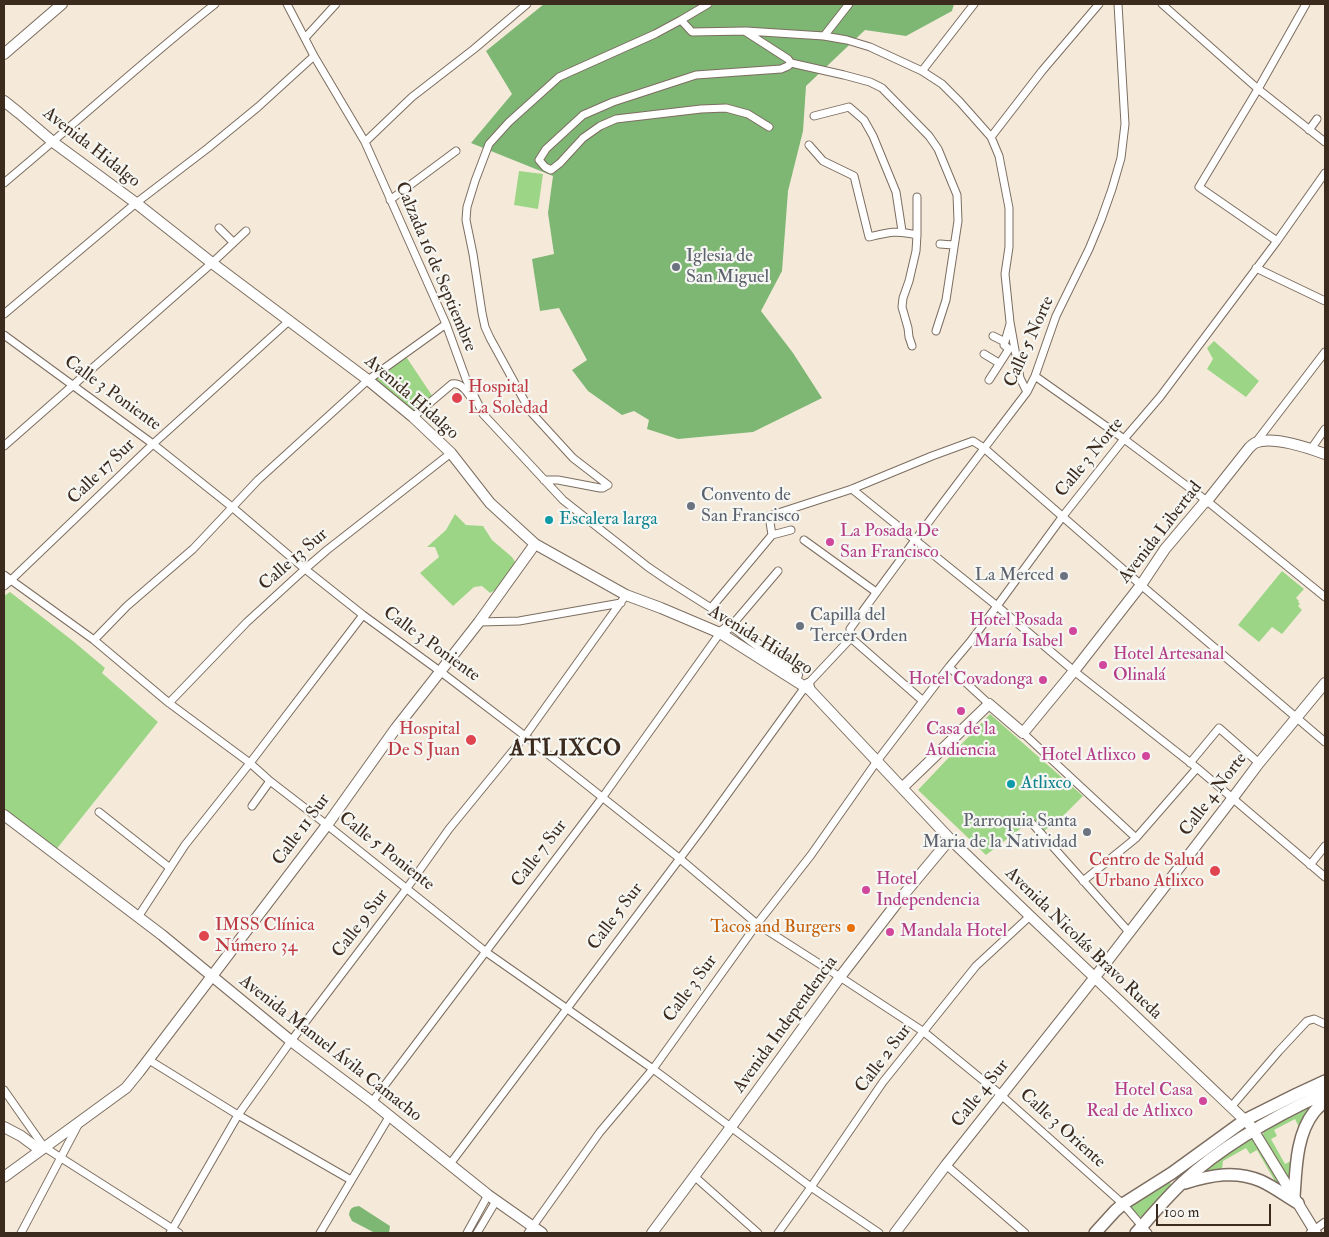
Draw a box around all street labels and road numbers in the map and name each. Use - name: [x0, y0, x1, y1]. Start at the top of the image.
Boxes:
- street label: Avenida Hidalgo: [38, 103, 144, 193]
- street label: Calzada 16 de Septiembre: [389, 179, 481, 355]
- street label: Calle 5 Norte: [1000, 293, 1060, 391]
- street label: Avenida Hidalgo: [359, 351, 463, 445]
- street label: Calle 3 Poniente: [59, 352, 165, 436]
- street label: Calle 3 Norte: [1051, 414, 1129, 502]
- street label: Calle 17 Sur: [64, 435, 140, 509]
- street label: Avenida Libertad: [1115, 478, 1207, 588]
- street label: Calle 13 Sur: [255, 524, 333, 596]
- street label: Avenida Hidalgo: [704, 601, 816, 681]
- street label: Calle 3 Poniente: [378, 603, 484, 687]
- street label: Calle 4 Norte: [1176, 749, 1252, 841]
- street label: Calle 11 Sur: [269, 790, 335, 870]
- street label: Calle 5 Poniente: [334, 808, 438, 896]
- street label: Calle 7 Sur: [508, 816, 572, 892]
- street label: Avenida Nicolás Bravo Rueda: [1000, 863, 1166, 1025]
- street label: Calle 5 Sur: [584, 879, 648, 955]
- street label: Calle 9 Sur: [328, 886, 394, 962]
- street label: Calle 3 Sur: [659, 951, 723, 1027]
- street label: Avenida Independencia: [729, 952, 843, 1098]
- street label: Avenida Manuel Ávila Camacho: [234, 971, 426, 1127]
- street label: Calle 2 Sur: [851, 1021, 917, 1097]
- street label: Calle 4 Sur: [948, 1056, 1014, 1132]
- street label: Calle 3 Oriente: [1015, 1085, 1109, 1173]

